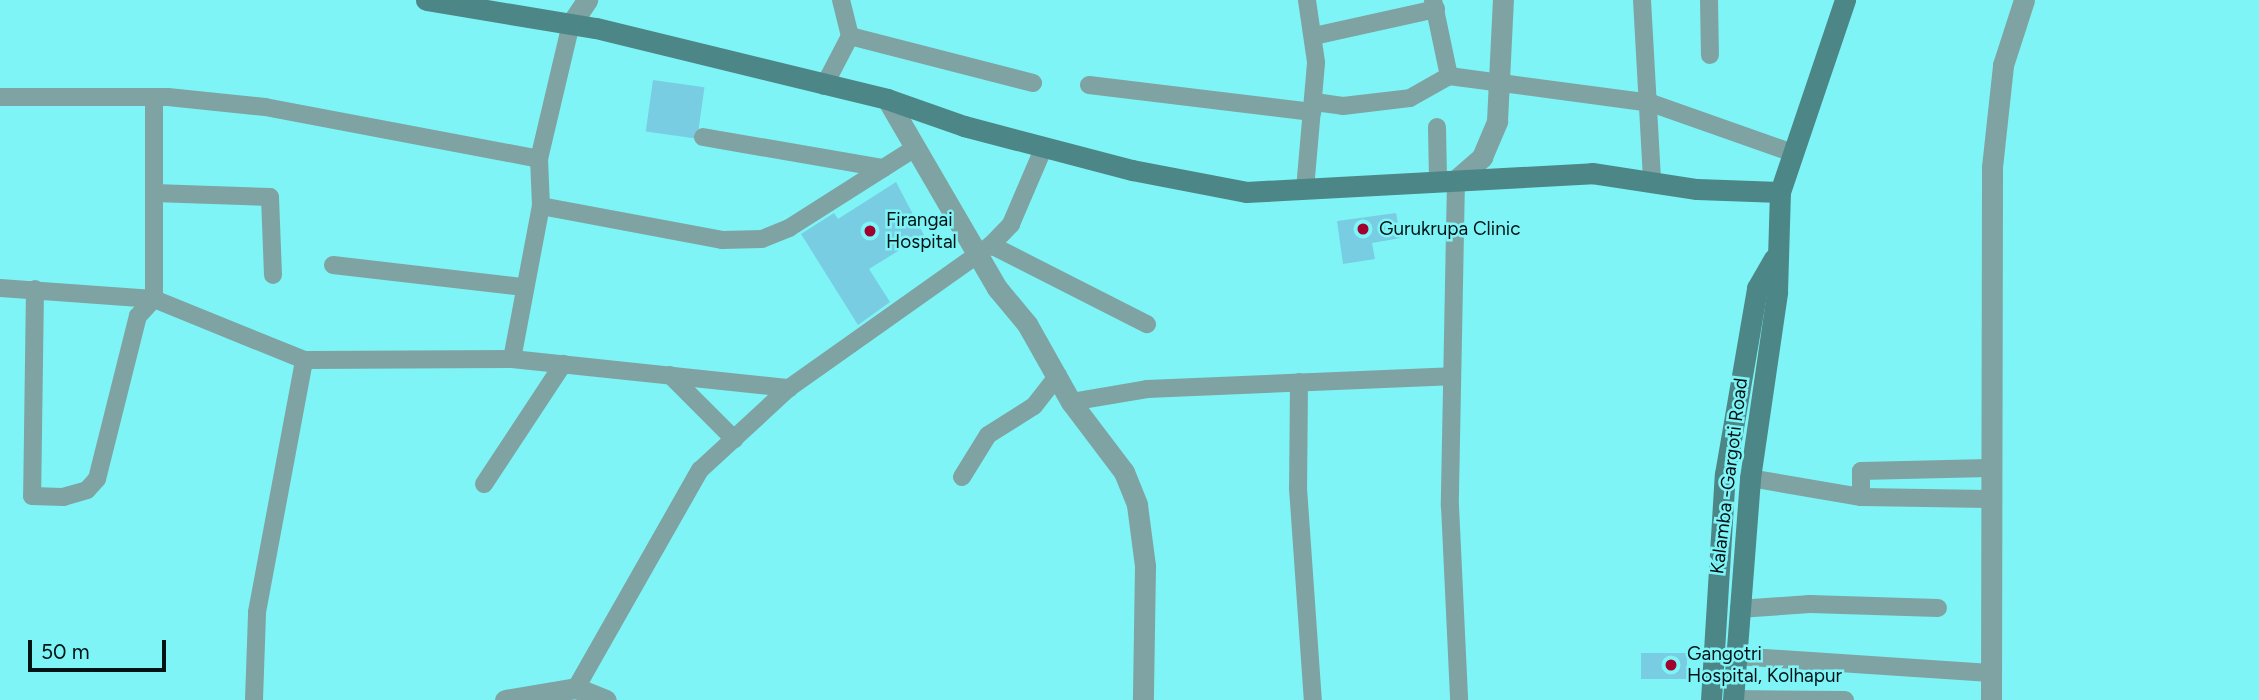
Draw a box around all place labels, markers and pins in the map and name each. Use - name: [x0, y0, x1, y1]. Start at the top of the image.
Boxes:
- place label: Firangai Hospital: [886, 209, 957, 253]
- place label: Gurukrupa Clinic: [1379, 218, 1520, 240]
- marker: Gurukrupa Clinic: [1353, 219, 1373, 239]
- marker: Firangai Hospital: [860, 221, 880, 241]
- place label: Gangotri Hospital, Kolhapur: [1687, 643, 1842, 687]
- marker: Gangotri Hospital, Kolhapur: [1661, 655, 1681, 675]

